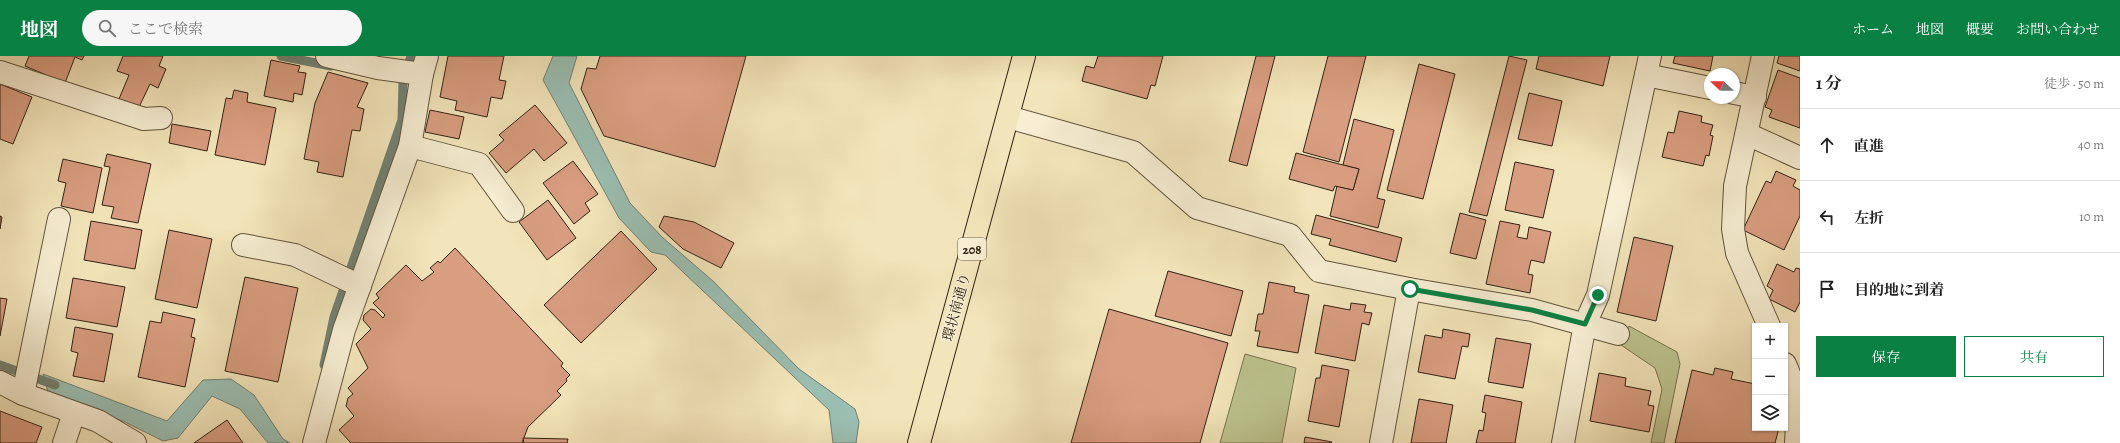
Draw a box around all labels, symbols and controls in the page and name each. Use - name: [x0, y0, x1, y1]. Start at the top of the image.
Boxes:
- search box: [82, 10, 362, 46]
- text: 地図: [20, 17, 58, 43]
- icon: search: [96, 17, 118, 39]
- text: ここで検索: [128, 19, 203, 39]
- text: ホーム: [1852, 20, 1894, 39]
- text: 地図: [1916, 20, 1944, 39]
- text: 概要: [1966, 20, 1994, 39]
- text: お問い合わせ: [2016, 20, 2100, 39]
- north arrow: [1704, 68, 1740, 104]
- text: 1 分: [1816, 72, 1842, 95]
- text: 徒歩 · 50 m: [2044, 75, 2104, 92]
- icon: ahead: [1816, 134, 1838, 156]
- text: 直進: [1854, 136, 1884, 156]
- text: 40 m: [2078, 136, 2104, 153]
- icon: left: [1816, 206, 1838, 228]
- text: 左折: [1854, 208, 1884, 228]
- text: 10 m: [2079, 208, 2104, 225]
- road number: 208: [958, 238, 986, 260]
- street label: 環状南通り: [938, 271, 975, 343]
- icon: arrive: [1816, 278, 1838, 300]
- route start: [1401, 280, 1419, 298]
- text: 目的地に到着: [1854, 280, 1944, 300]
- route end: [1589, 286, 1607, 304]
- map controls: [1752, 323, 1788, 431]
- button: +: [1752, 323, 1788, 359]
- button: 保存: [1816, 336, 1956, 377]
- button: 共有: [1964, 336, 2104, 377]
- button: −: [1752, 359, 1788, 395]
- button: layers: [1752, 395, 1788, 431]

